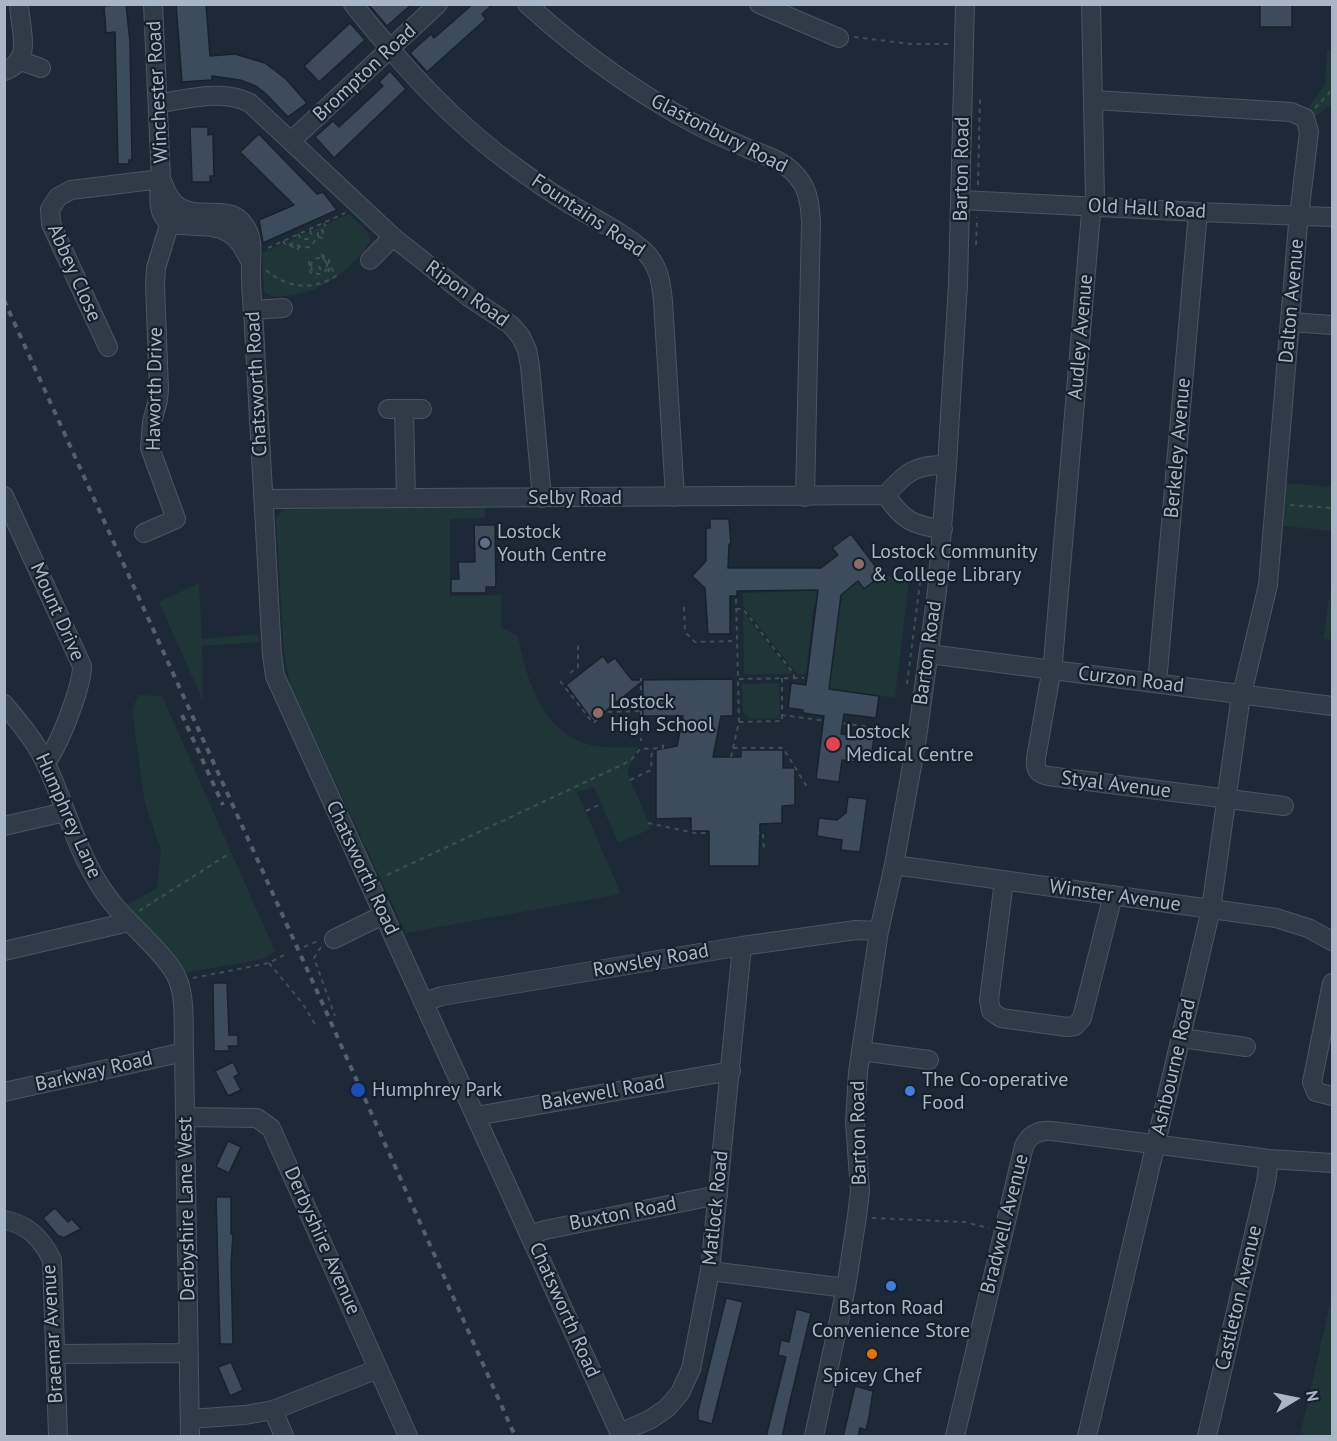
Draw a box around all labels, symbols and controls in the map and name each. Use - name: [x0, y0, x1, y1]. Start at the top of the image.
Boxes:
- street label: Brompton Road: [308, 19, 422, 127]
- street label: Winchester Road: [142, 20, 174, 164]
- street label: Glastonbury Road: [647, 89, 791, 179]
- street label: Barton Road: [949, 116, 975, 222]
- street label: Fountains Road: [527, 169, 649, 263]
- street label: Old Hall Road: [1087, 194, 1207, 224]
- street label: Abbey Close: [42, 221, 106, 325]
- street label: Dalton Avenue: [1275, 238, 1309, 364]
- street label: Ripon Road: [421, 256, 513, 332]
- street label: Audley Avenue: [1064, 273, 1098, 401]
- street label: Chatsworth Road: [241, 311, 273, 457]
- street label: Haworth Drive: [142, 327, 168, 451]
- street label: Berkeley Avenue: [1160, 377, 1196, 519]
- street label: Selby Road: [528, 486, 622, 510]
- place label: Lostock Youth Centre: [497, 520, 607, 567]
- marker: Lostock Youth Centre: [478, 536, 492, 550]
- place label: Lostock Community & College Library: [871, 540, 1038, 587]
- marker: Lostock Community & College Library: [852, 557, 866, 571]
- street label: Mount Drive: [25, 559, 89, 665]
- street label: Barton Road: [909, 599, 947, 707]
- street label: Curzon Road: [1077, 662, 1185, 698]
- place label: Lostock High School: [610, 690, 714, 737]
- marker: Lostock High School: [591, 706, 605, 720]
- place label: Lostock Medical Centre: [846, 720, 974, 767]
- marker: Lostock Medical Centre: [824, 735, 842, 753]
- street label: Humphrey Lane: [30, 750, 106, 882]
- street label: Styal Avenue: [1060, 766, 1172, 804]
- street label: Chatsworth Road: [320, 797, 404, 939]
- street label: Winster Avenue: [1048, 875, 1182, 917]
- street label: Rowsley Road: [591, 939, 711, 983]
- street label: Ashbourne Road: [1147, 997, 1201, 1137]
- street label: Barkway Road: [33, 1047, 155, 1097]
- place label: The Co-operative Food: [922, 1068, 1068, 1115]
- street label: Bakewell Road: [539, 1070, 667, 1116]
- place label: Humphrey Park: [372, 1078, 502, 1102]
- street label: Barton Road: [846, 1080, 872, 1186]
- marker: Humphrey Park: [349, 1081, 367, 1099]
- marker: The Co-operative Food: [903, 1084, 917, 1098]
- street label: Derbyshire Lane West: [173, 1117, 201, 1301]
- street label: Matlock Road: [698, 1149, 734, 1267]
- street label: Bradwell Avenue: [976, 1152, 1034, 1296]
- street label: Derbyshire Avenue: [279, 1163, 365, 1319]
- street label: Buxton Road: [567, 1192, 679, 1236]
- street label: Castleton Avenue: [1211, 1223, 1267, 1373]
- street label: Chatsworth Road: [523, 1239, 605, 1381]
- street label: Braemar Avenue: [37, 1264, 69, 1404]
- marker: Barton Road Convenience Store: [884, 1279, 898, 1293]
- place label: Barton Road Convenience Store: [812, 1296, 970, 1343]
- marker: Spicey Chef: [865, 1347, 879, 1361]
- place label: Spicey Chef: [823, 1364, 921, 1388]
- north arrow: [1265, 1369, 1325, 1429]
- text: N: [1302, 1389, 1323, 1403]

